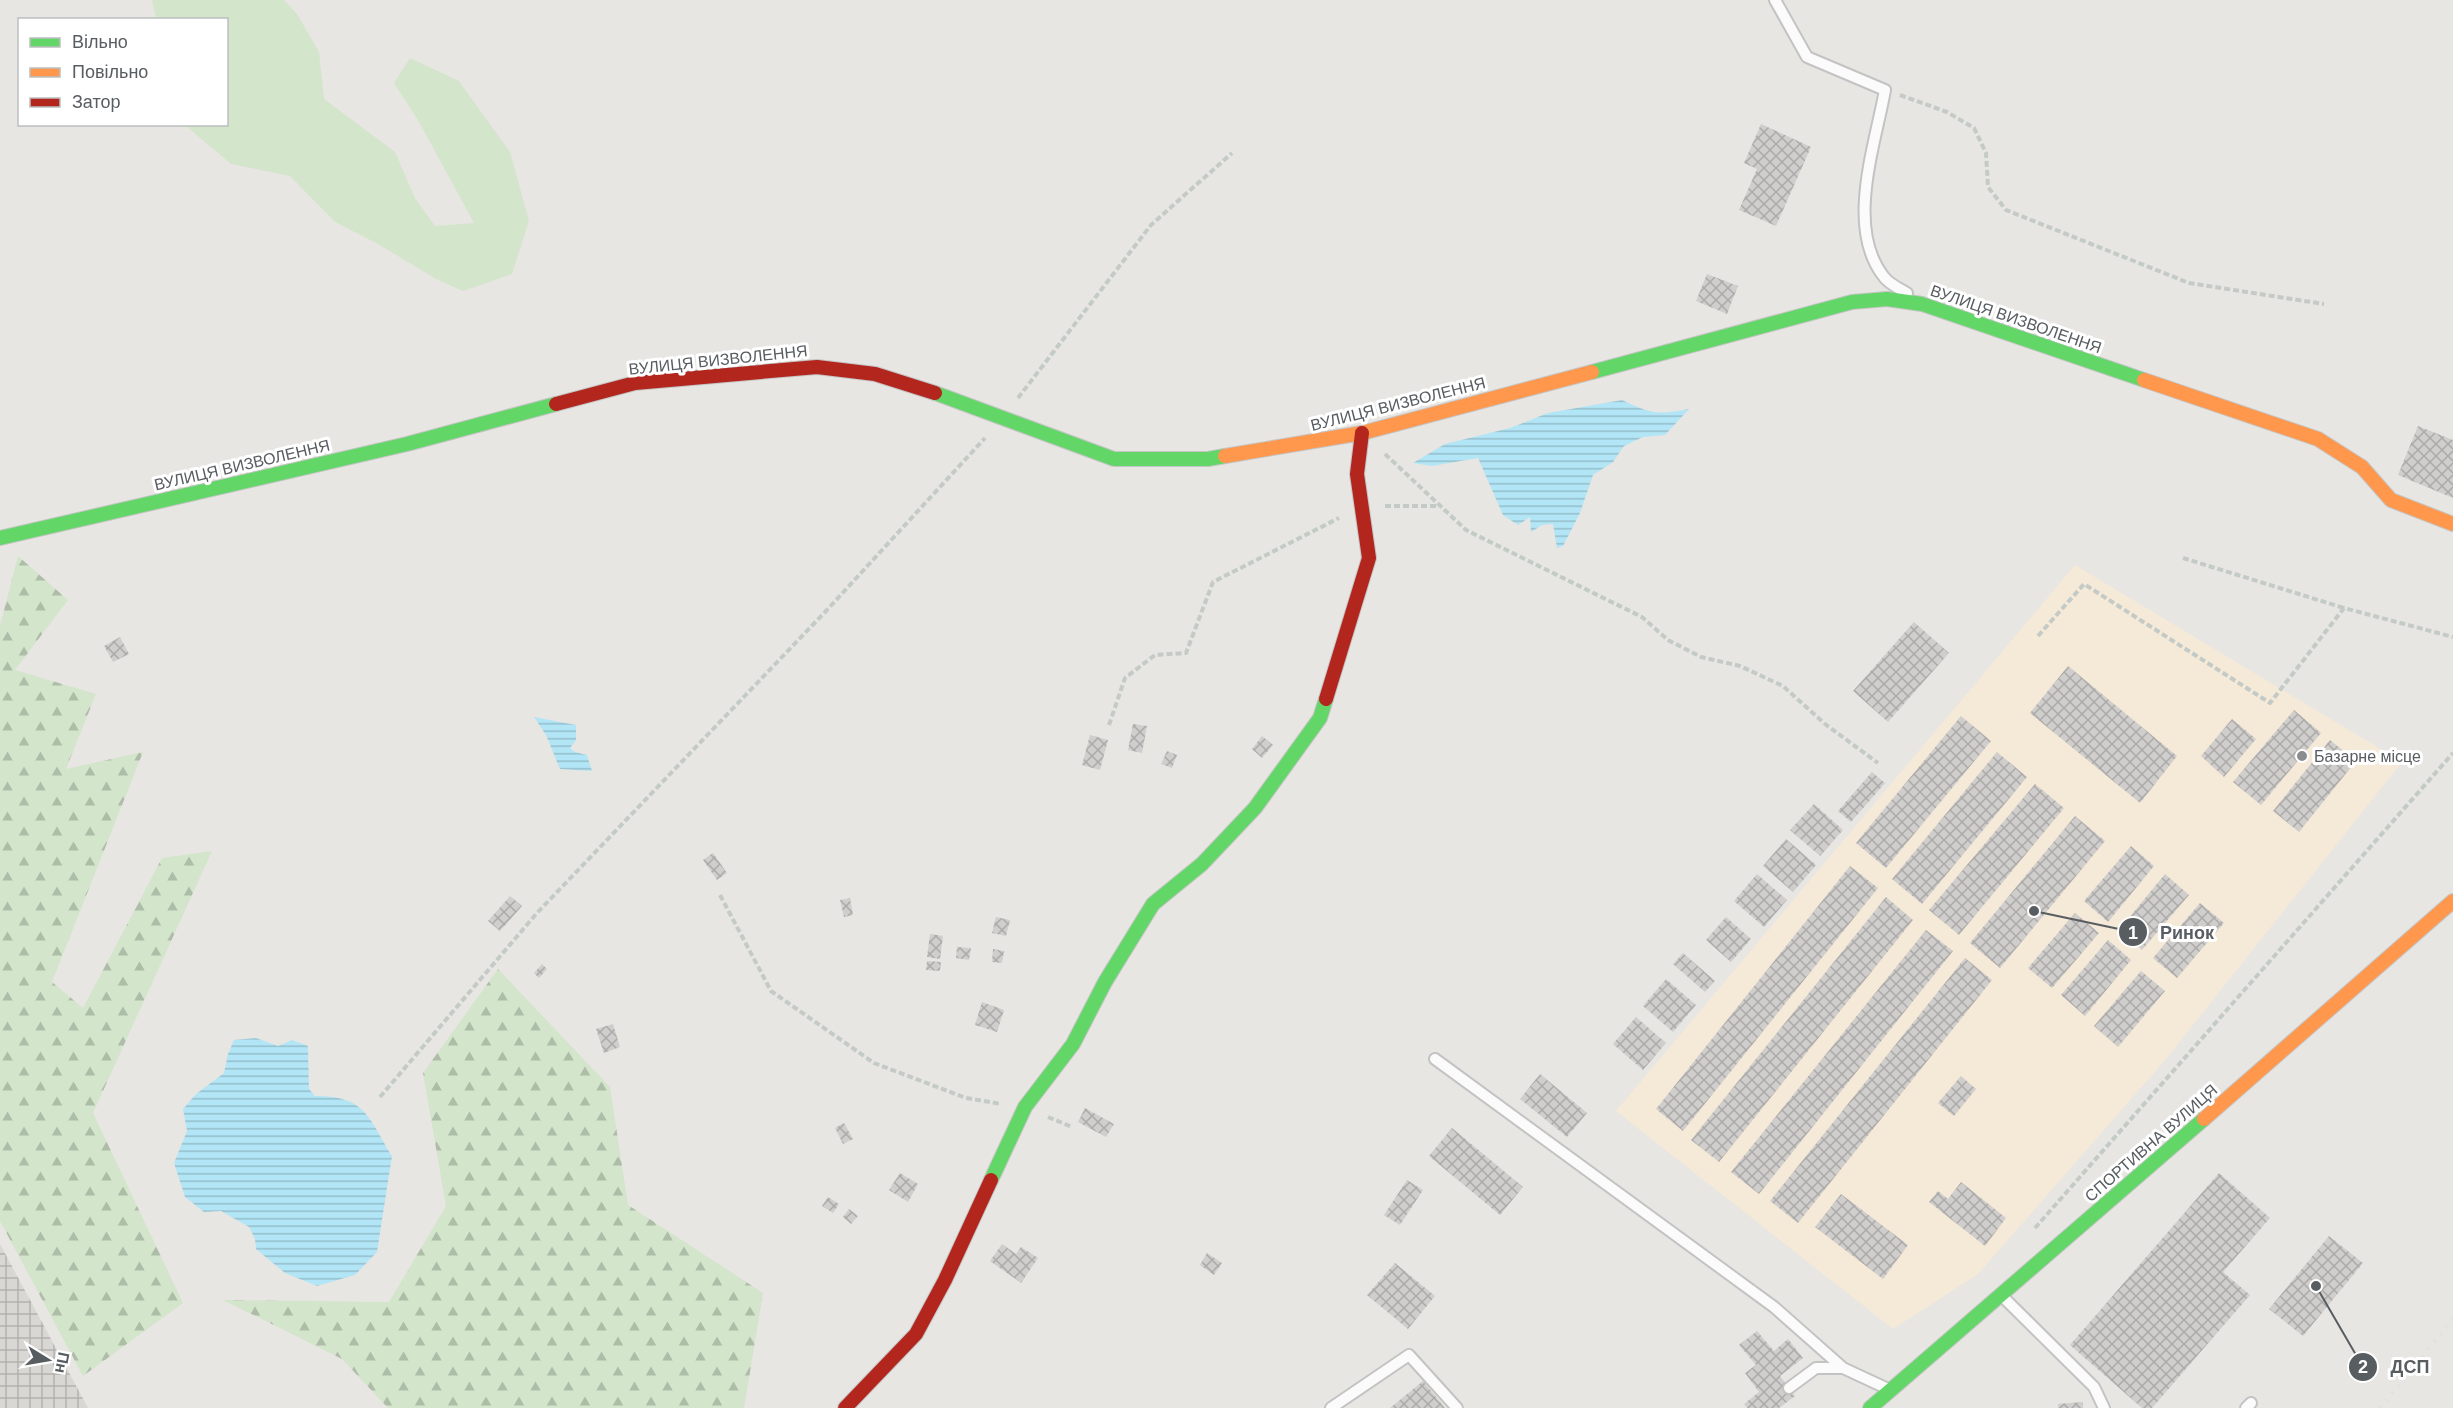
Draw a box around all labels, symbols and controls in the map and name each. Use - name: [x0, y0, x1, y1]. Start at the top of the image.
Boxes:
- legend: [18, 18, 228, 126]
- text: Вільно: [72, 32, 128, 52]
- text: Повільно: [72, 62, 148, 82]
- text: Затор: [72, 92, 121, 112]
- street label: ВУЛИЦЯ ВИЗВОЛЕННЯ: [1928, 282, 2104, 356]
- street label: ВУЛИЦЯ ВИЗВОЛЕННЯ: [628, 342, 808, 378]
- street label: ВУЛИЦЯ ВИЗВОЛЕННЯ: [1309, 374, 1487, 434]
- street label: ВУЛИЦЯ ВИЗВОЛЕННЯ: [153, 437, 331, 493]
- place label: Базарне місце: [2314, 748, 2421, 765]
- marker: Базарне місце: [2295, 749, 2309, 763]
- callout: Ринок: [2118, 914, 2226, 950]
- text: 1: [2128, 923, 2138, 943]
- text: Ринок: [2160, 923, 2215, 943]
- street label: СПОРТИВНА ВУЛИЦЯ: [2082, 1081, 2220, 1205]
- north arrow: [18, 1330, 78, 1390]
- callout: ДСП: [2348, 1349, 2441, 1385]
- text: Пн: [52, 1351, 73, 1375]
- text: 2: [2358, 1357, 2368, 1377]
- text: ДСП: [2391, 1357, 2429, 1377]

